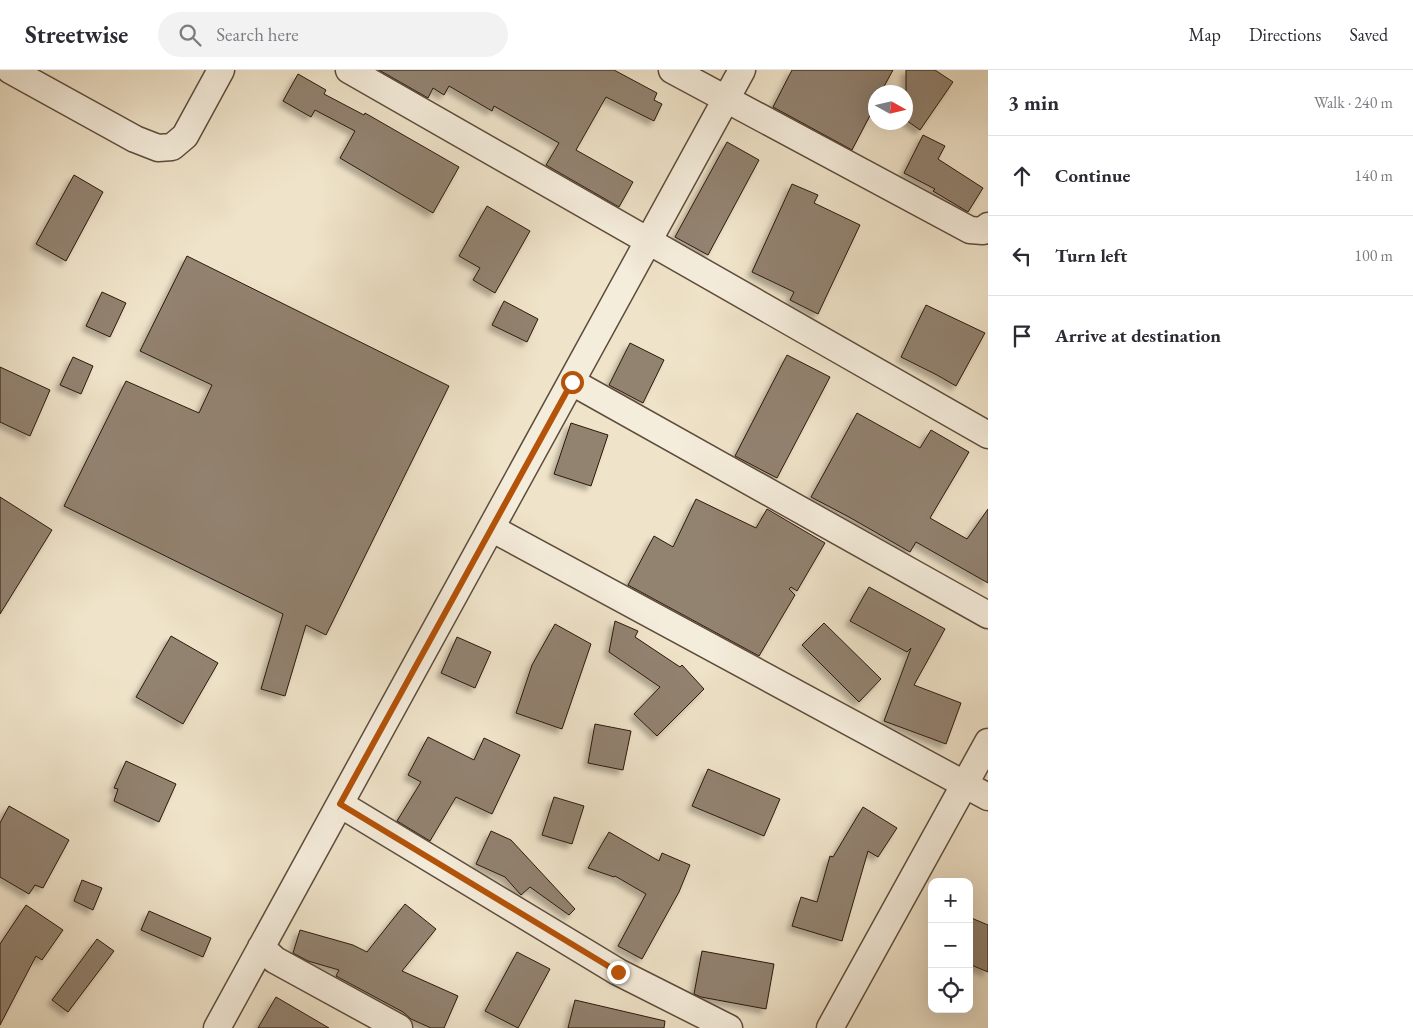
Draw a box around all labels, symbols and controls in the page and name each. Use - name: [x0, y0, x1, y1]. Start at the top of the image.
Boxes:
- search box: [158, 12, 508, 57]
- text: Streetwise: [25, 19, 128, 50]
- icon: search: [176, 21, 204, 49]
- text: Search here: [216, 22, 299, 47]
- text: Map: [1189, 23, 1221, 46]
- text: Directions: [1249, 23, 1321, 46]
- text: Saved: [1349, 23, 1388, 46]
- north arrow: [868, 85, 913, 130]
- text: 3 min: [1008, 89, 1059, 116]
- text: Walk · 240 m: [1314, 92, 1393, 113]
- icon: ahead: [1008, 162, 1036, 190]
- text: Continue: [1055, 163, 1130, 188]
- text: 140 m: [1354, 165, 1393, 186]
- icon: left: [1008, 242, 1036, 270]
- text: Turn left: [1055, 243, 1127, 268]
- text: 100 m: [1354, 245, 1393, 266]
- icon: arrive: [1008, 322, 1036, 350]
- text: Arrive at destination: [1055, 323, 1221, 348]
- route start: [561, 371, 584, 394]
- map controls: [928, 878, 973, 1013]
- button: +: [928, 878, 973, 923]
- button: −: [928, 923, 973, 968]
- route end: [607, 961, 630, 984]
- button: locate: [928, 968, 973, 1013]

